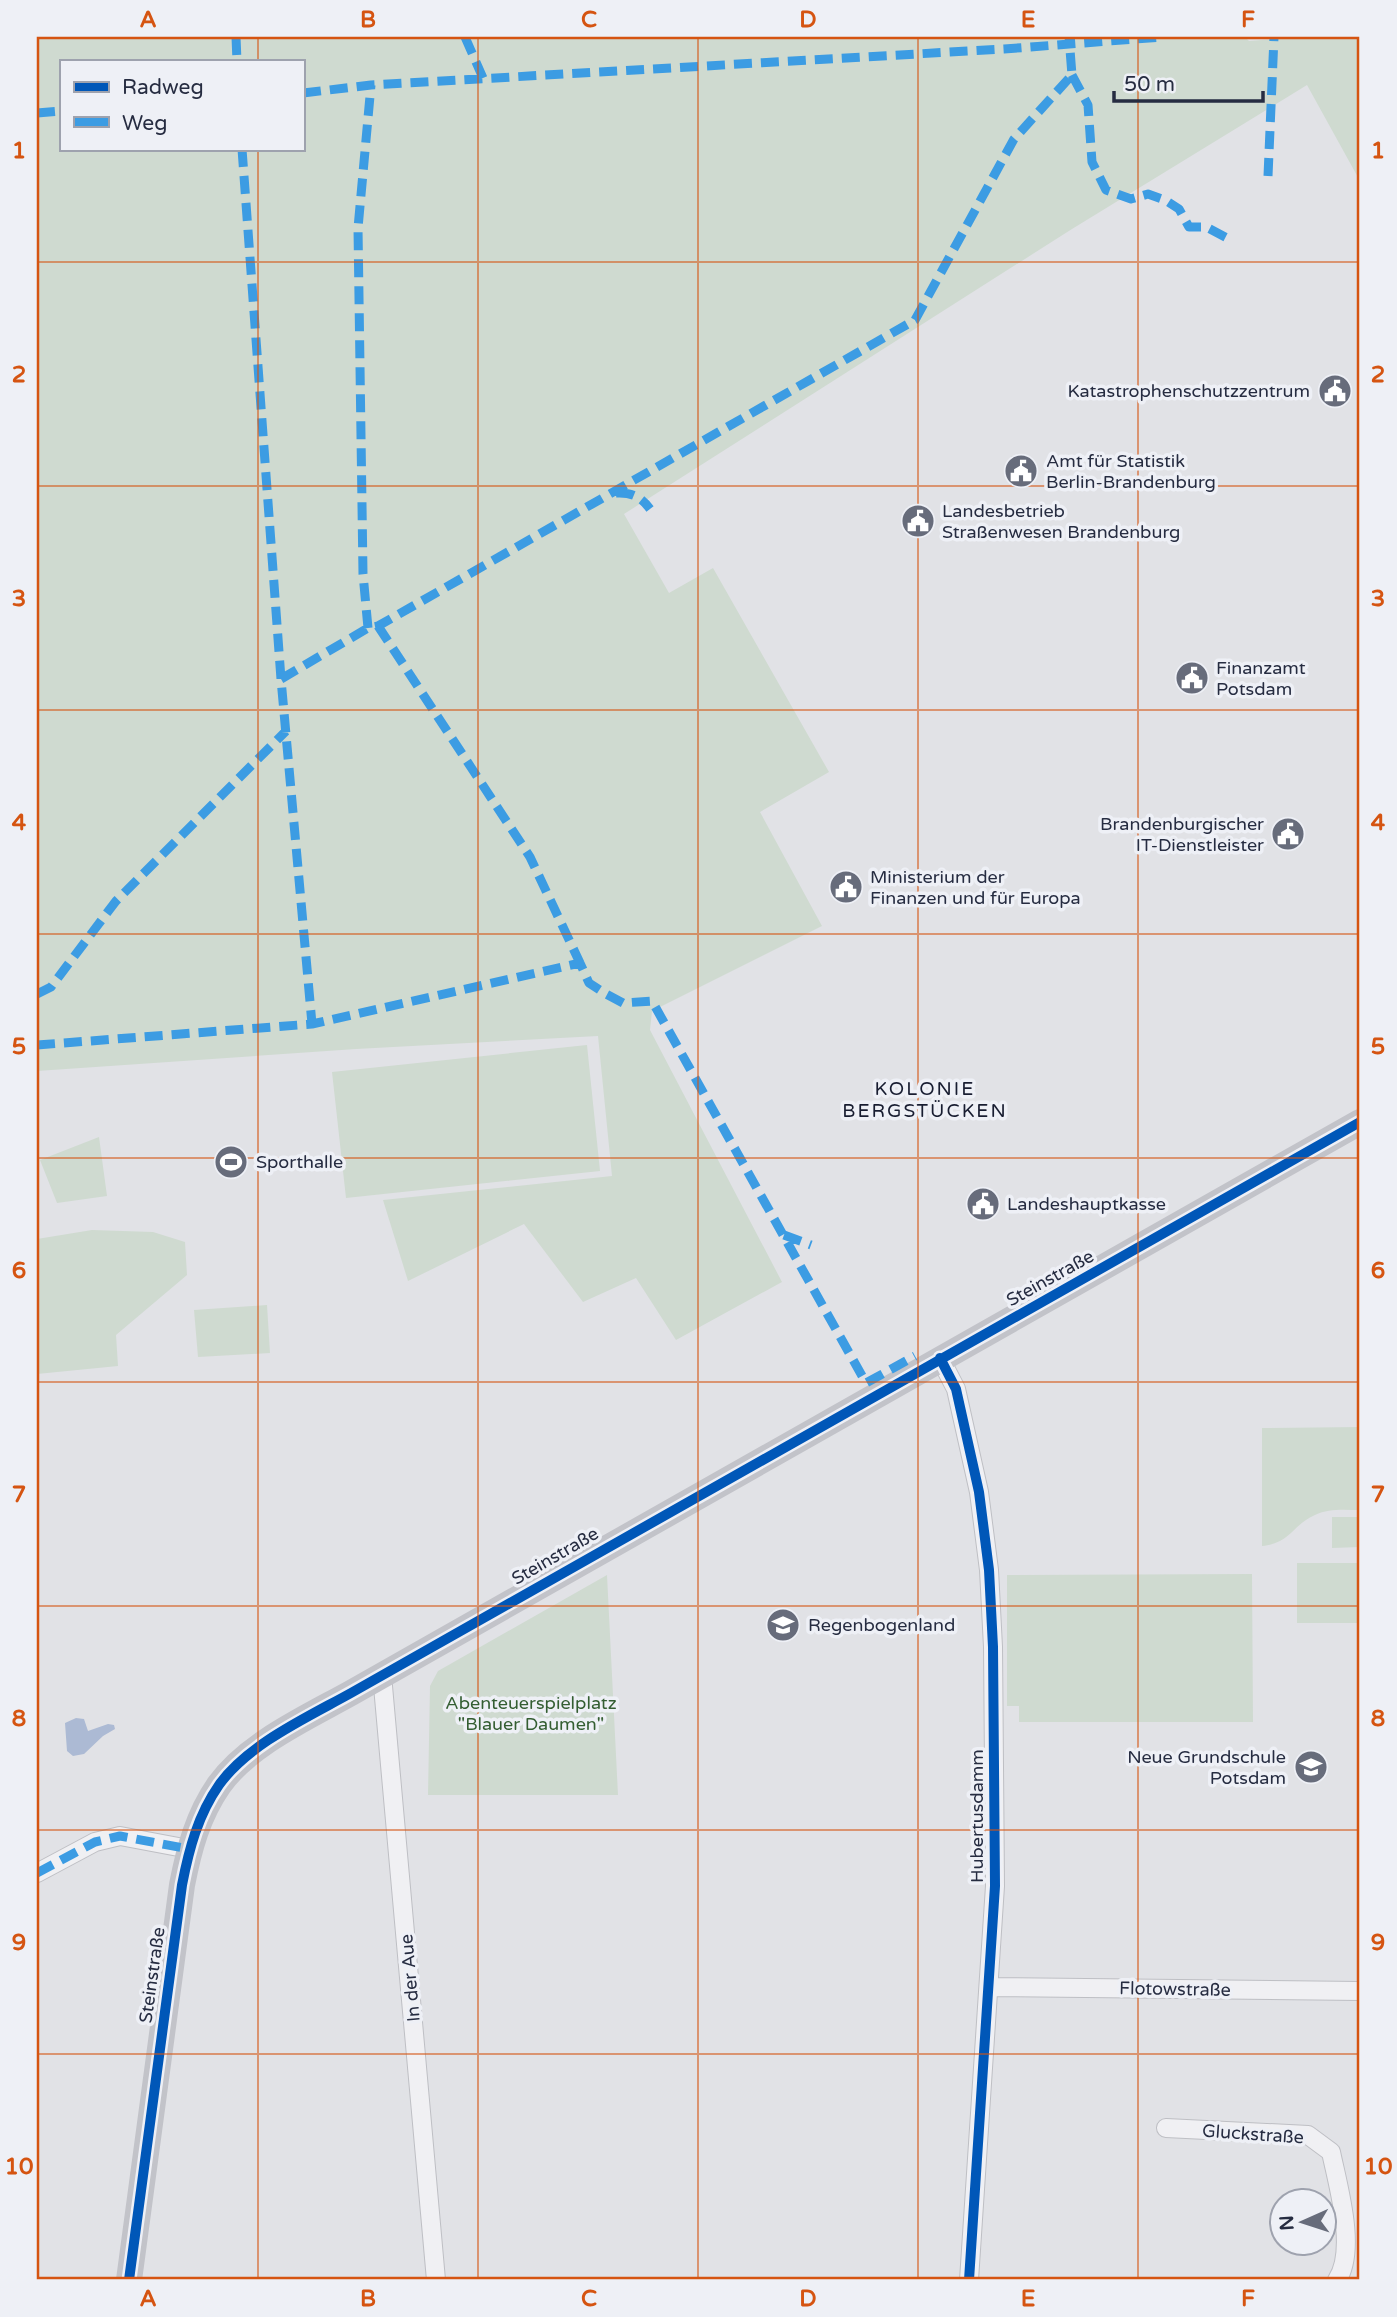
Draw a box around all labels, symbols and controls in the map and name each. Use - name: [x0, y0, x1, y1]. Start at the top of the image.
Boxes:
- text: A: [139, 6, 157, 34]
- text: B: [360, 6, 376, 34]
- text: C: [581, 6, 597, 34]
- text: D: [799, 6, 817, 34]
- text: E: [1021, 6, 1035, 34]
- text: F: [1241, 6, 1255, 34]
- legend: [60, 60, 304, 150]
- scale bar: [1114, 60, 1262, 104]
- text: 50 m: [1124, 72, 1175, 97]
- text: Radweg: [122, 75, 204, 100]
- text: Weg: [122, 111, 167, 136]
- text: 1: [12, 137, 26, 165]
- text: 1: [1371, 137, 1385, 165]
- text: 2: [12, 361, 26, 389]
- text: 2: [1371, 361, 1385, 389]
- public building icon: Katastrophenschutzzentrum: [1316, 372, 1354, 410]
- place label: Katastrophenschutzzentrum: [1067, 380, 1310, 402]
- place label: Amt für Statistik Berlin-Brandenburg: [1046, 450, 1216, 493]
- public building icon: Amt für Statistik Berlin-Brandenburg: [1002, 452, 1040, 490]
- place label: Landesbetrieb Straßenwesen Brandenburg: [942, 500, 1180, 543]
- public building icon: Landesbetrieb Straßenwesen Brandenburg: [899, 502, 937, 540]
- text: 3: [12, 585, 26, 613]
- text: 3: [1371, 585, 1385, 613]
- place label: Finanzamt Potsdam: [1216, 657, 1306, 700]
- public building icon: Finanzamt Potsdam: [1173, 659, 1211, 697]
- text: 4: [12, 809, 27, 837]
- text: 4: [1371, 809, 1386, 837]
- place label: Brandenburgischer IT-Dienstleister: [1100, 813, 1264, 856]
- public building icon: Brandenburgischer IT-Dienstleister: [1269, 815, 1307, 853]
- place label: Ministerium der Finanzen und für Europa: [870, 866, 1081, 909]
- public building icon: Ministerium der Finanzen und für Europa: [827, 868, 865, 906]
- text: 5: [12, 1033, 26, 1061]
- text: 5: [1371, 1033, 1385, 1061]
- district label: KOLONIE BERGSTÜCKEN: [842, 1078, 1008, 1122]
- sports icon: Sporthalle: [212, 1143, 250, 1181]
- place label: Sporthalle: [256, 1151, 343, 1173]
- public building icon: Landeshauptkasse: [964, 1185, 1002, 1223]
- place label: Landeshauptkasse: [1007, 1193, 1166, 1215]
- street label: Steinstraße: [1002, 1245, 1098, 1311]
- text: 6: [12, 1257, 26, 1285]
- text: 6: [1371, 1257, 1385, 1285]
- text: 7: [12, 1481, 26, 1509]
- text: 7: [1371, 1481, 1385, 1509]
- street label: Steinstraße: [508, 1522, 602, 1590]
- school or university icon: Regenbogenland: [764, 1606, 802, 1644]
- place label: Regenbogenland: [808, 1614, 955, 1636]
- park label: Abenteuerspielplatz "Blauer Daumen": [445, 1692, 617, 1735]
- text: 8: [12, 1705, 26, 1733]
- text: 8: [1371, 1705, 1385, 1733]
- place label: Neue Grundschule Potsdam: [1127, 1746, 1286, 1789]
- school or university icon: Neue Grundschule Potsdam: [1292, 1748, 1330, 1786]
- street label: Hubertusdamm: [966, 1749, 988, 1883]
- street label: Steinstraße: [134, 1926, 170, 2024]
- text: 9: [12, 1929, 26, 1957]
- text: 9: [1371, 1929, 1385, 1957]
- street label: In der Aue: [395, 1933, 425, 2023]
- street label: Flotowstraße: [1119, 1977, 1231, 2001]
- street label: Gluckstraße: [1201, 2119, 1305, 2149]
- text: 10: [5, 2153, 33, 2181]
- text: 10: [1364, 2153, 1392, 2181]
- north arrow: [1268, 2188, 1338, 2258]
- text: N: [1276, 2215, 1298, 2231]
- text: A: [139, 2285, 157, 2313]
- text: B: [360, 2285, 376, 2313]
- text: C: [581, 2285, 597, 2313]
- text: D: [799, 2285, 817, 2313]
- text: E: [1021, 2285, 1035, 2313]
- text: F: [1241, 2285, 1255, 2313]

